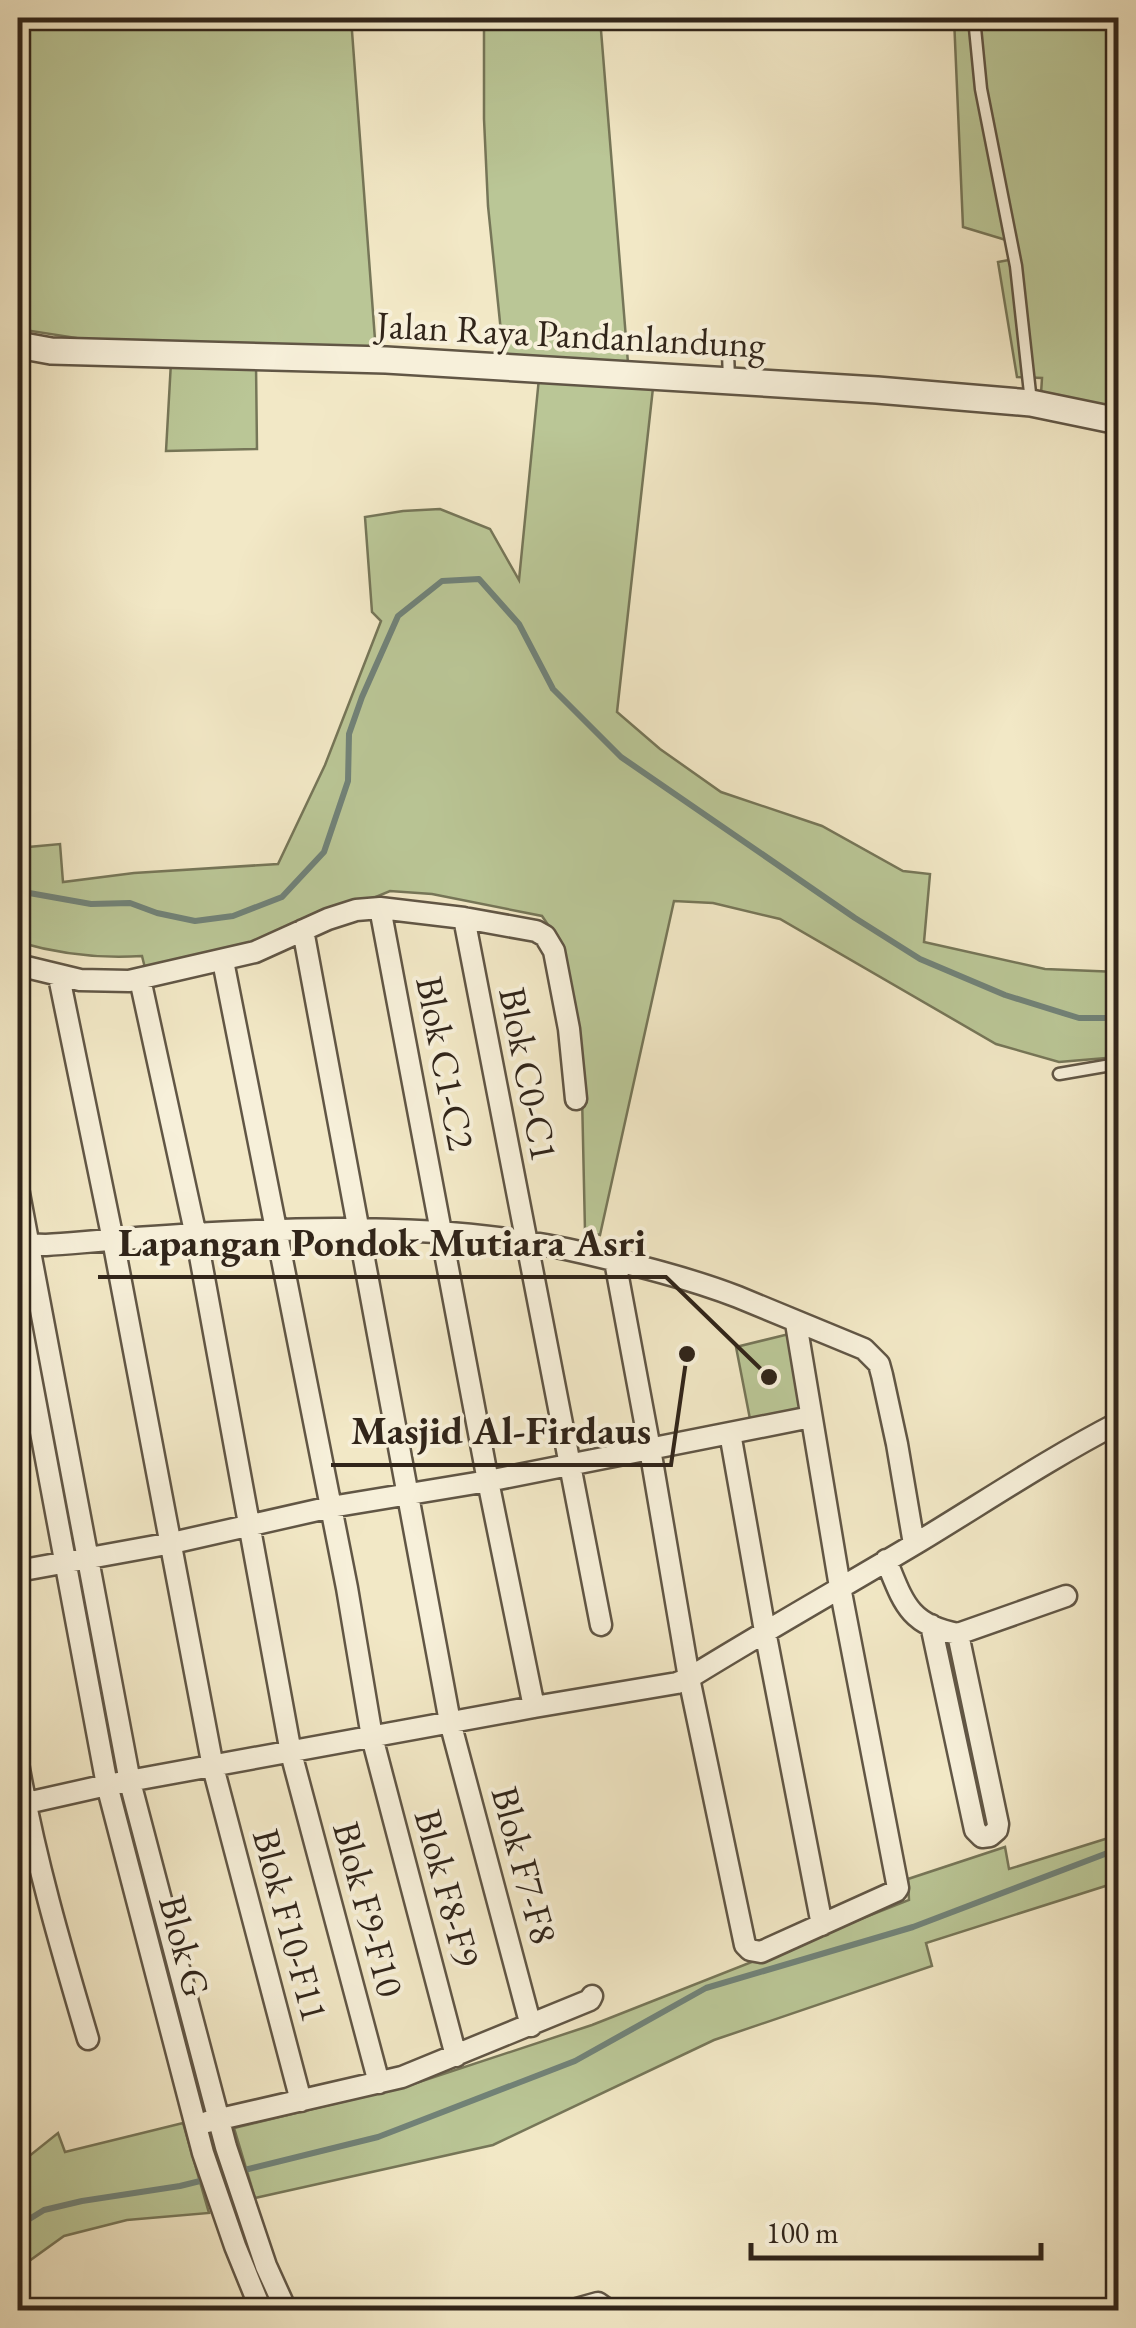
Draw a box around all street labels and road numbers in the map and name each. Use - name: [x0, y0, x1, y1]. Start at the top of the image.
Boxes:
- street label: Jalan Raya Pandanlandung: [372, 299, 767, 369]
- street label: Blok C1-C2: [405, 972, 487, 1154]
- street label: Blok C0-C1: [488, 983, 570, 1165]
- street label: Blok F7-F8: [481, 1781, 569, 1949]
- street label: Blok F8-F9: [404, 1804, 492, 1972]
- street label: Blok F9-F10: [322, 1816, 416, 2002]
- street label: Blok F10-F11: [242, 1823, 340, 2027]
- street label: Blok G: [148, 1890, 222, 2002]

